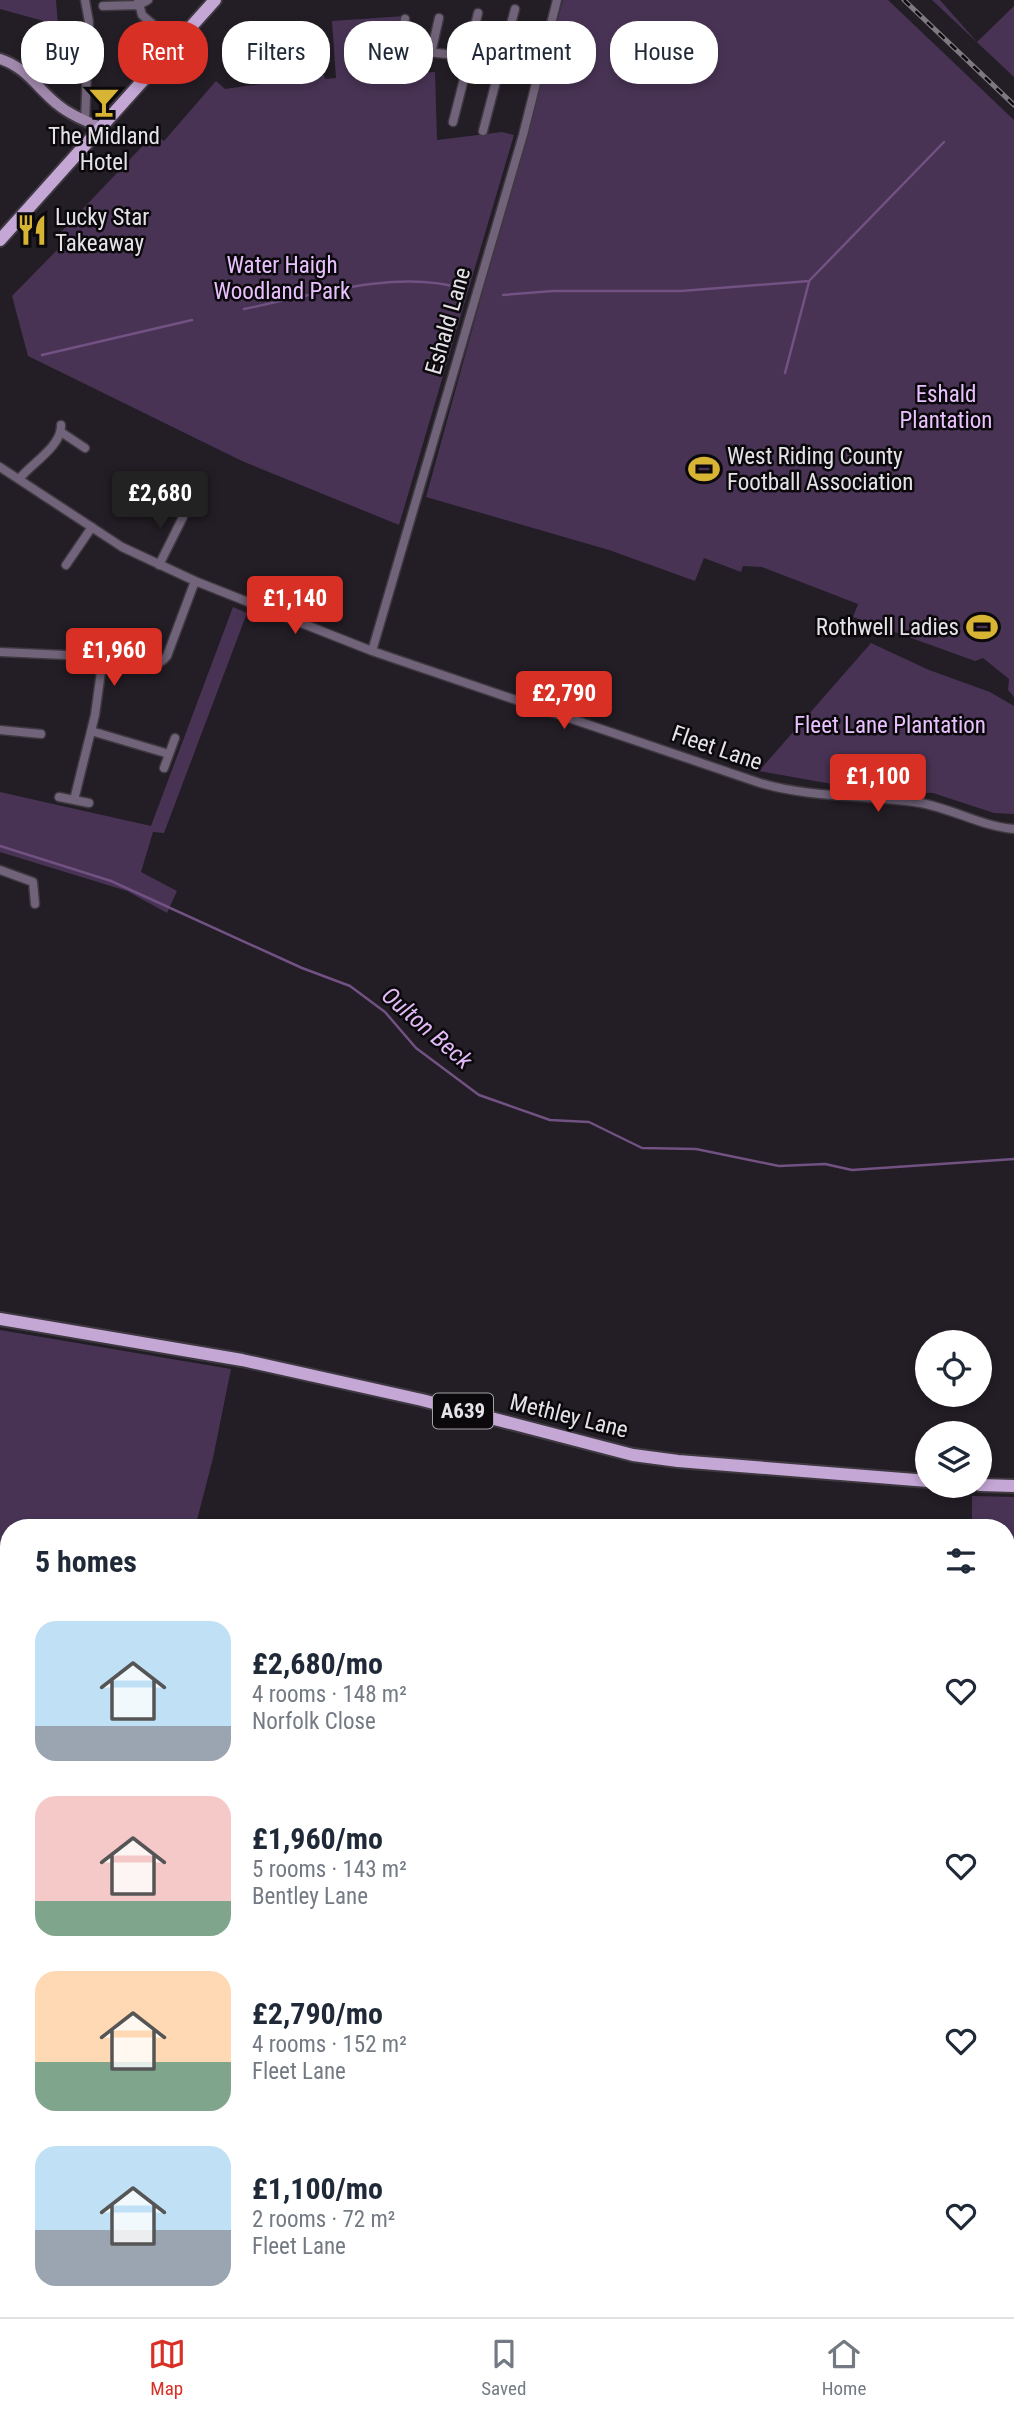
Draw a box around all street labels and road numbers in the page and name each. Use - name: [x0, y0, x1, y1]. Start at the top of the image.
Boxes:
- street label: Eshald Lane: [420, 264, 476, 378]
- street label: Fleet Lane: [668, 720, 766, 776]
- street label: Methley Lane: [507, 1388, 631, 1444]
- road number: A639: [433, 1394, 493, 1428]

